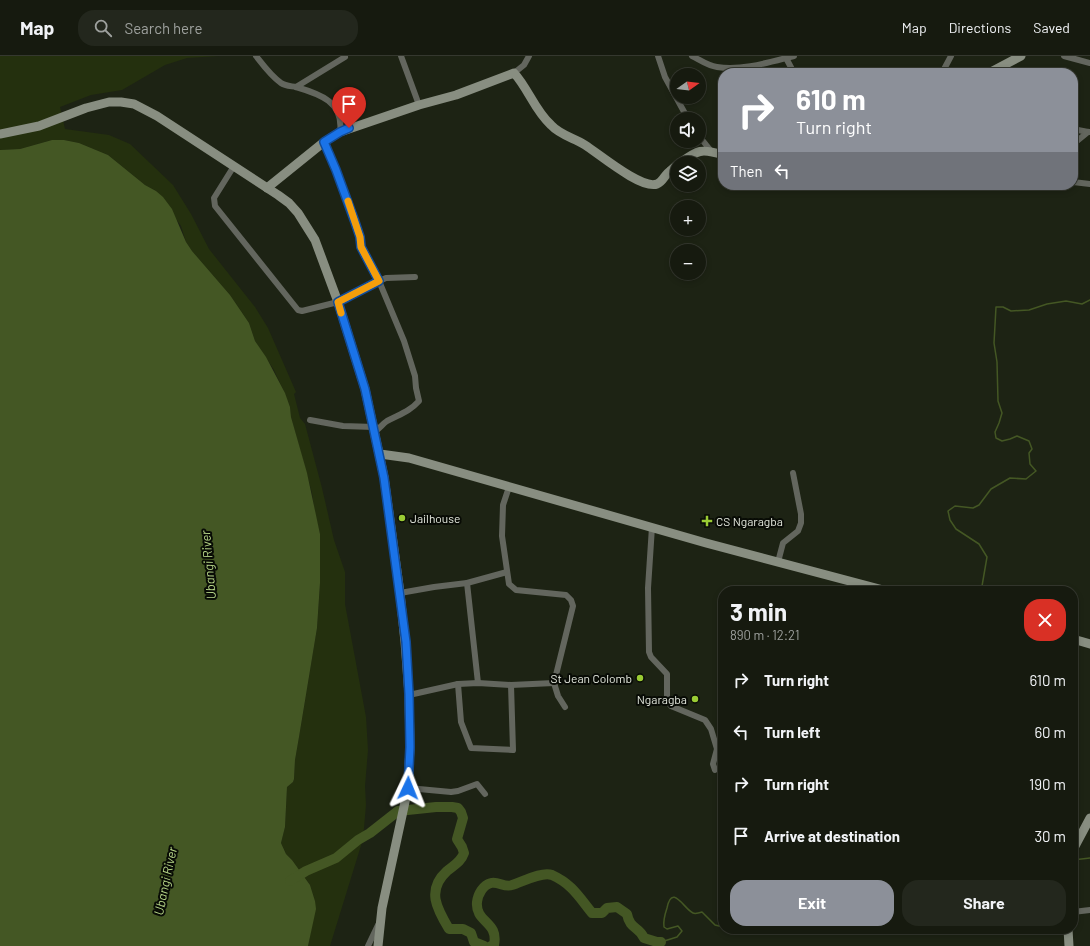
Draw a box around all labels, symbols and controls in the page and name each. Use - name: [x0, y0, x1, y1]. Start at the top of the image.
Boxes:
- search box: [78, 10, 358, 46]
- text: Map: [20, 16, 54, 39]
- icon: search: [92, 17, 114, 39]
- text: Search here: [124, 19, 202, 37]
- text: Map: [902, 19, 927, 36]
- text: Directions: [949, 19, 1011, 36]
- text: Saved: [1033, 19, 1070, 36]
- north arrow: [670, 68, 706, 104]
- map controls: [670, 68, 706, 280]
- text: 610 m: [796, 82, 866, 116]
- icon: right: [730, 84, 782, 136]
- pin: [332, 87, 366, 128]
- icon: arrive: [338, 93, 360, 115]
- button: sound: [670, 112, 706, 148]
- text: Turn right: [796, 116, 872, 138]
- button: layers: [670, 156, 706, 192]
- icon: left: [771, 160, 793, 182]
- text: Then: [730, 162, 763, 180]
- button: +: [670, 200, 706, 236]
- button: −: [670, 244, 706, 280]
- place label: Jailhouse: [410, 511, 460, 525]
- marker: Jailhouse: [397, 513, 407, 523]
- place label: CS Ngaragba: [716, 514, 783, 528]
- marker: CS Ngaragba: [701, 515, 713, 527]
- water label: Ubangi River: [197, 529, 219, 600]
- text: 3 min: [730, 597, 787, 626]
- button: close: [1024, 599, 1066, 641]
- text: 890 m · 12:21: [730, 627, 799, 643]
- icon: right: [730, 669, 752, 691]
- place label: St Jean Colomb: [550, 671, 632, 685]
- text: Turn right: [764, 671, 829, 689]
- text: 610 m: [1029, 671, 1066, 689]
- marker: St Jean Colomb: [635, 673, 645, 683]
- place label: Ngaragba: [637, 692, 687, 706]
- marker: Ngaragba: [690, 694, 700, 704]
- icon: left: [730, 721, 752, 743]
- text: Turn left: [764, 723, 820, 741]
- text: 60 m: [1034, 723, 1066, 741]
- position arrow: [387, 767, 429, 809]
- icon: right: [730, 773, 752, 795]
- text: Turn right: [764, 775, 829, 793]
- text: 190 m: [1029, 775, 1066, 793]
- icon: arrive: [730, 825, 752, 847]
- text: Arrive at destination: [764, 827, 900, 845]
- text: 30 m: [1034, 827, 1066, 845]
- water label: Ubangi River: [150, 845, 180, 917]
- button: Exit: [730, 880, 894, 926]
- button: Share: [902, 880, 1066, 926]

